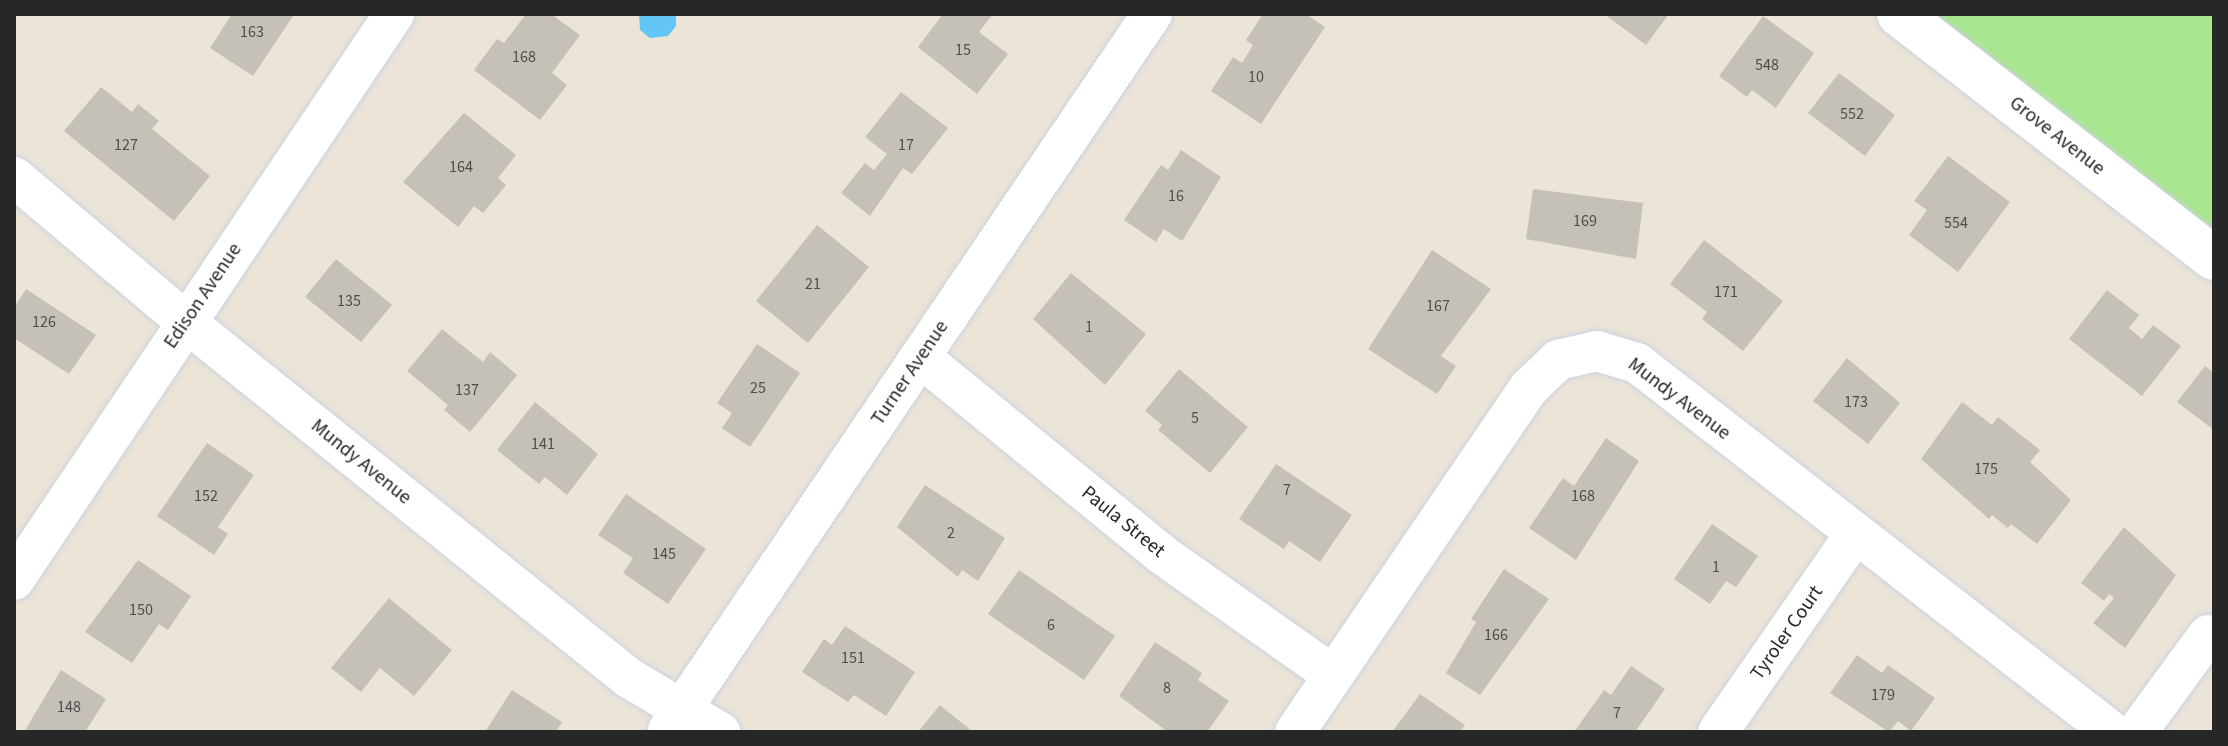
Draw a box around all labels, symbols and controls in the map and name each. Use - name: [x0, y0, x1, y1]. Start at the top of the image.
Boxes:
- house number: 163: [240, 22, 264, 42]
- house number: 15: [955, 40, 971, 60]
- house number: 168: [512, 47, 536, 67]
- house number: 548: [1755, 55, 1779, 75]
- house number: 10: [1248, 67, 1264, 87]
- street label: Grove Avenue: [2004, 91, 2110, 181]
- house number: 552: [1840, 104, 1864, 124]
- house number: 127: [114, 135, 138, 155]
- house number: 17: [898, 135, 914, 155]
- house number: 164: [449, 157, 473, 177]
- house number: 16: [1168, 186, 1184, 206]
- house number: 169: [1573, 211, 1597, 231]
- house number: 554: [1944, 213, 1968, 233]
- street label: Edison Avenue: [159, 239, 247, 353]
- house number: 21: [805, 274, 821, 294]
- house number: 171: [1714, 282, 1738, 302]
- house number: 135: [337, 291, 361, 311]
- house number: 167: [1426, 296, 1450, 316]
- house number: 126: [32, 312, 56, 332]
- street label: Turner Avenue: [866, 316, 954, 430]
- house number: 1: [1085, 317, 1093, 337]
- street label: Mundy Avenue: [1623, 353, 1735, 445]
- house number: 25: [750, 378, 766, 398]
- house number: 137: [455, 380, 479, 400]
- house number: 173: [1844, 392, 1868, 412]
- house number: 5: [1191, 408, 1199, 428]
- street label: Mundy Avenue: [306, 414, 416, 510]
- house number: 141: [531, 434, 555, 454]
- house number: 175: [1974, 459, 1998, 479]
- house number: 7: [1283, 480, 1291, 500]
- street label: Paula Street: [1076, 481, 1170, 563]
- house number: 152: [194, 486, 218, 506]
- house number: 168: [1571, 486, 1595, 506]
- house number: 2: [947, 523, 955, 543]
- house number: 145: [652, 544, 676, 564]
- house number: 1: [1712, 557, 1720, 577]
- street label: Tyroler Court: [1746, 581, 1828, 685]
- house number: 150: [129, 600, 153, 620]
- house number: 6: [1047, 615, 1055, 635]
- house number: 166: [1484, 625, 1508, 645]
- house number: 151: [841, 648, 865, 668]
- house number: 8: [1163, 678, 1171, 698]
- house number: 179: [1871, 685, 1895, 705]
- house number: 148: [57, 697, 81, 717]
- house number: 7: [1613, 703, 1621, 723]

